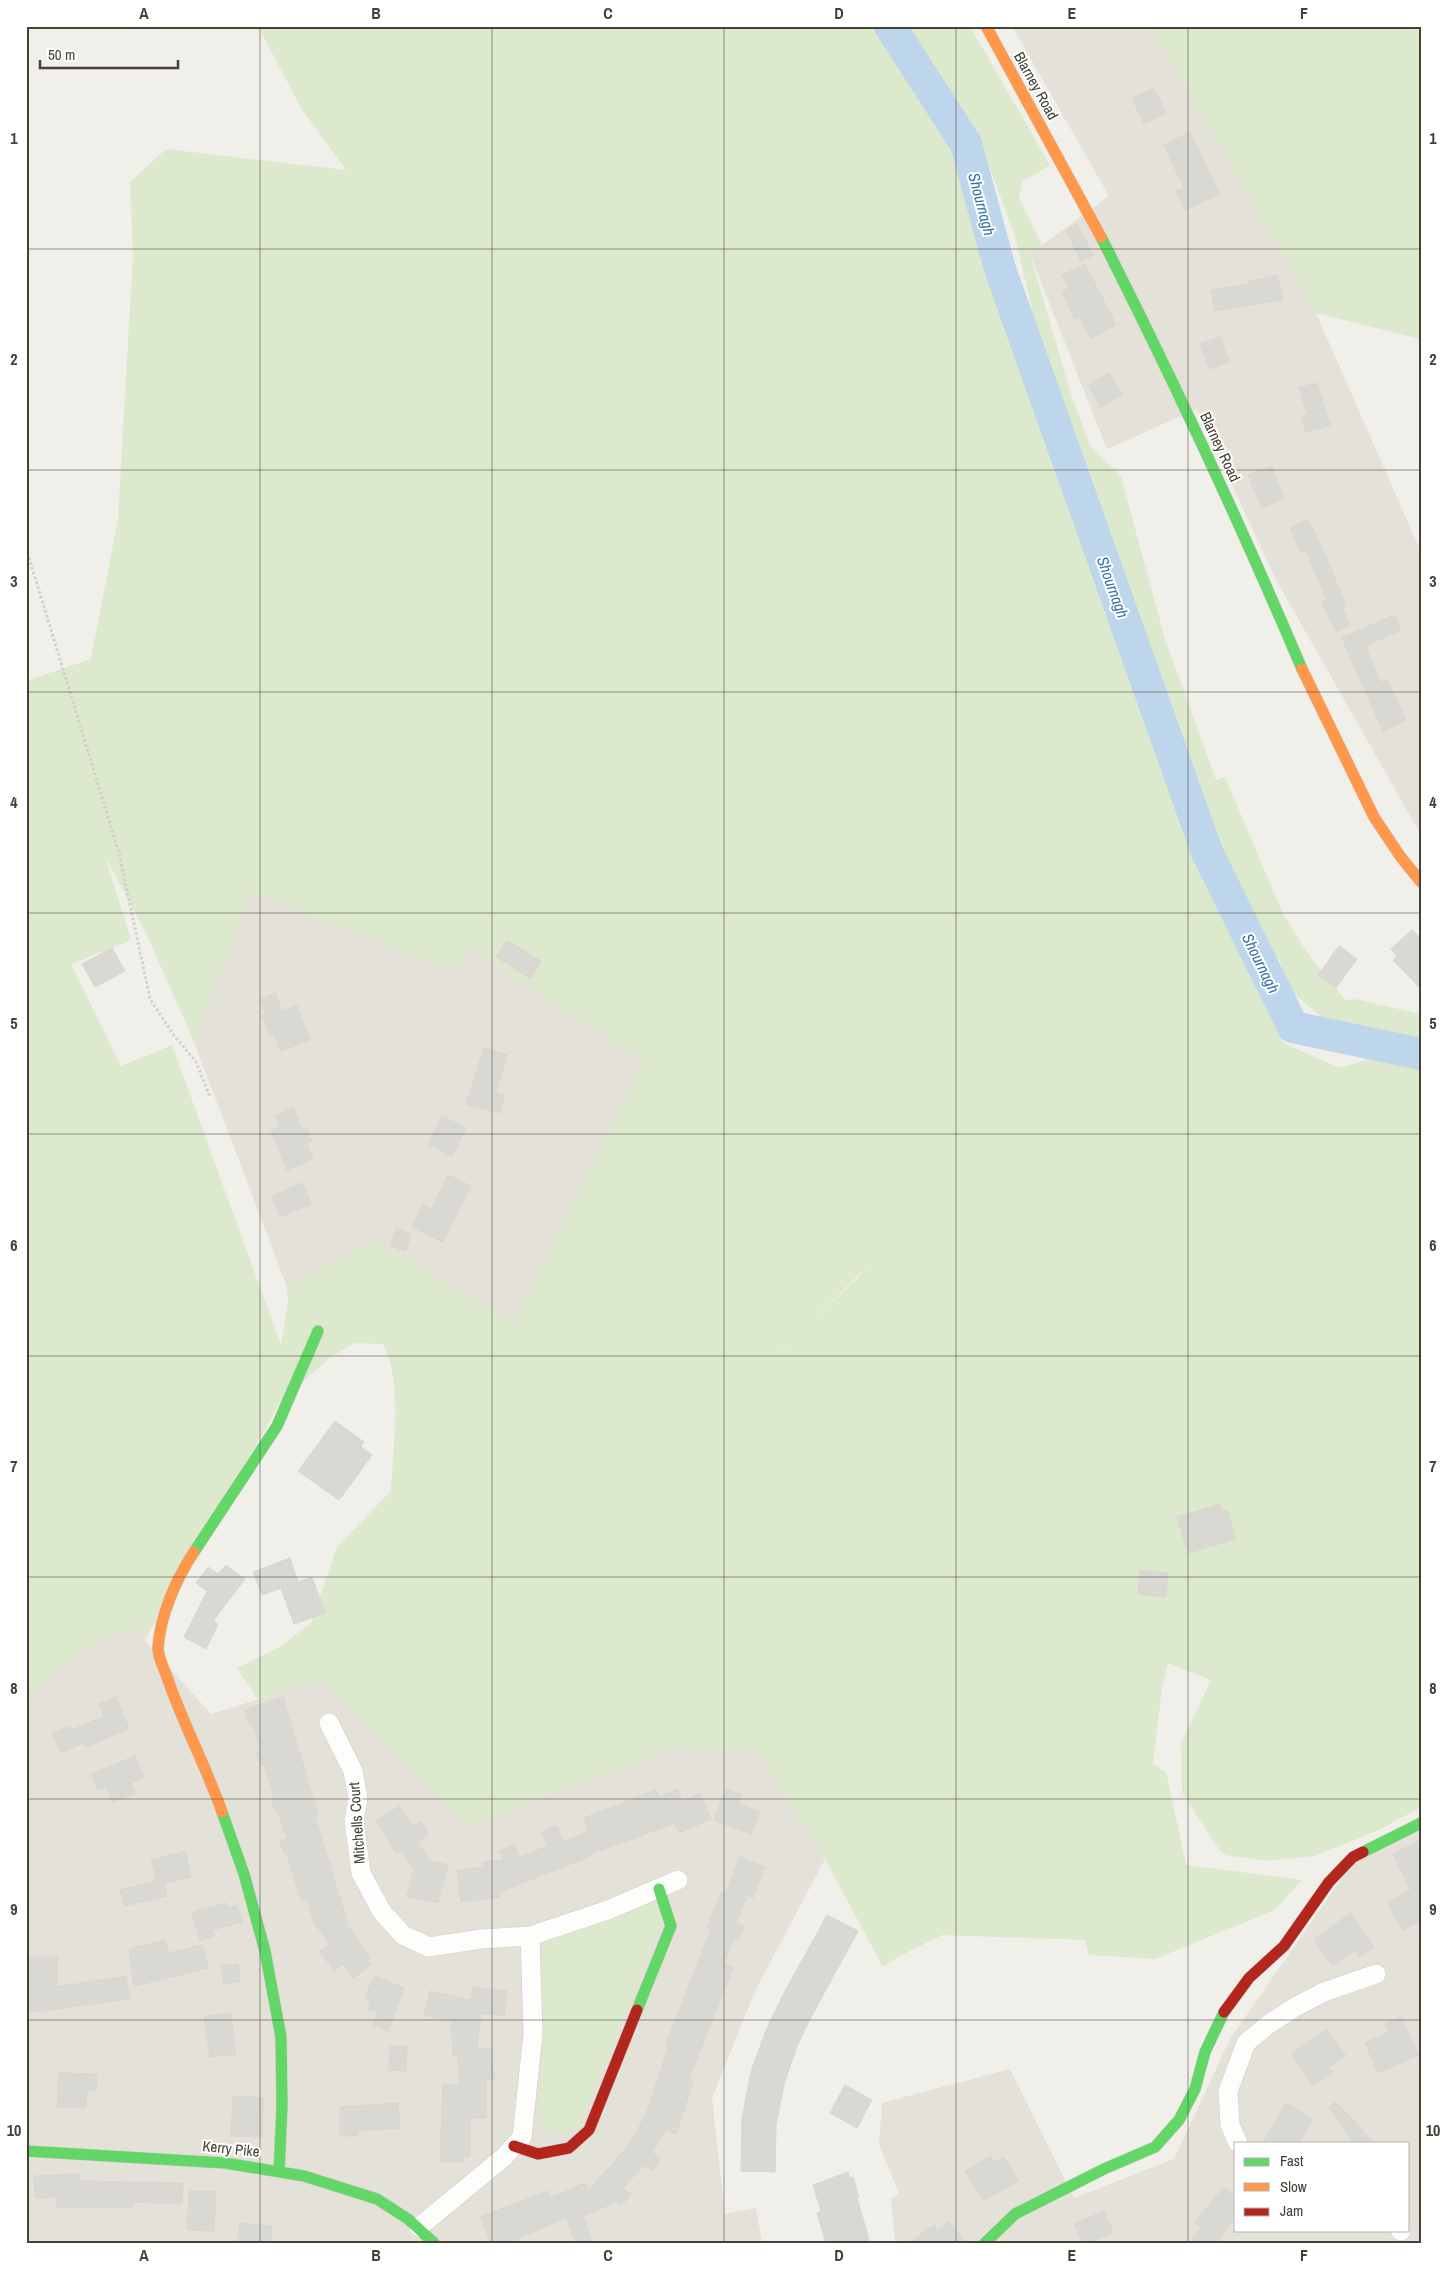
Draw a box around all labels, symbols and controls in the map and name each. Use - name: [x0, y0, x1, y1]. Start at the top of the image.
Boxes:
- text: A: [139, 2, 149, 24]
- text: B: [371, 2, 381, 24]
- text: C: [603, 2, 613, 24]
- text: D: [834, 2, 844, 24]
- text: E: [1068, 2, 1077, 24]
- text: F: [1300, 2, 1308, 24]
- scale bar: [40, 38, 178, 70]
- text: 50 m: [48, 44, 75, 65]
- street label: Blarney Road: [1009, 48, 1064, 123]
- text: 1: [10, 127, 18, 149]
- text: 1: [1429, 127, 1437, 149]
- water label: Shournagh: [963, 170, 1001, 238]
- text: 2: [10, 348, 18, 370]
- text: 2: [1429, 348, 1437, 370]
- street label: Blarney Road: [1195, 409, 1246, 485]
- water label: Shournagh: [1092, 553, 1134, 621]
- text: 3: [10, 570, 18, 592]
- text: 3: [1429, 570, 1437, 592]
- text: 4: [10, 791, 18, 813]
- text: 4: [1429, 791, 1437, 813]
- water label: Shournagh: [1237, 929, 1285, 997]
- text: 5: [10, 1012, 18, 1034]
- text: 5: [1429, 1012, 1437, 1034]
- text: 6: [10, 1234, 18, 1256]
- text: 6: [1429, 1234, 1437, 1256]
- text: 7: [10, 1455, 18, 1477]
- text: 7: [1429, 1455, 1437, 1477]
- text: 8: [10, 1677, 18, 1699]
- text: 8: [1429, 1677, 1437, 1699]
- street label: Mitchells Court: [343, 1781, 370, 1865]
- text: 9: [10, 1898, 18, 1920]
- text: 9: [1429, 1898, 1437, 1920]
- text: 10: [7, 2119, 21, 2141]
- text: 10: [1426, 2119, 1440, 2141]
- street label: Kerry Pike: [201, 2135, 261, 2162]
- legend: [1234, 2142, 1410, 2232]
- text: Fast: [1280, 2150, 1304, 2171]
- text: Slow: [1280, 2176, 1307, 2197]
- text: Jam: [1280, 2200, 1303, 2221]
- text: A: [139, 2244, 149, 2266]
- text: B: [371, 2244, 381, 2266]
- text: C: [603, 2244, 613, 2266]
- text: D: [834, 2244, 844, 2266]
- text: E: [1068, 2244, 1077, 2266]
- text: F: [1300, 2244, 1308, 2266]

